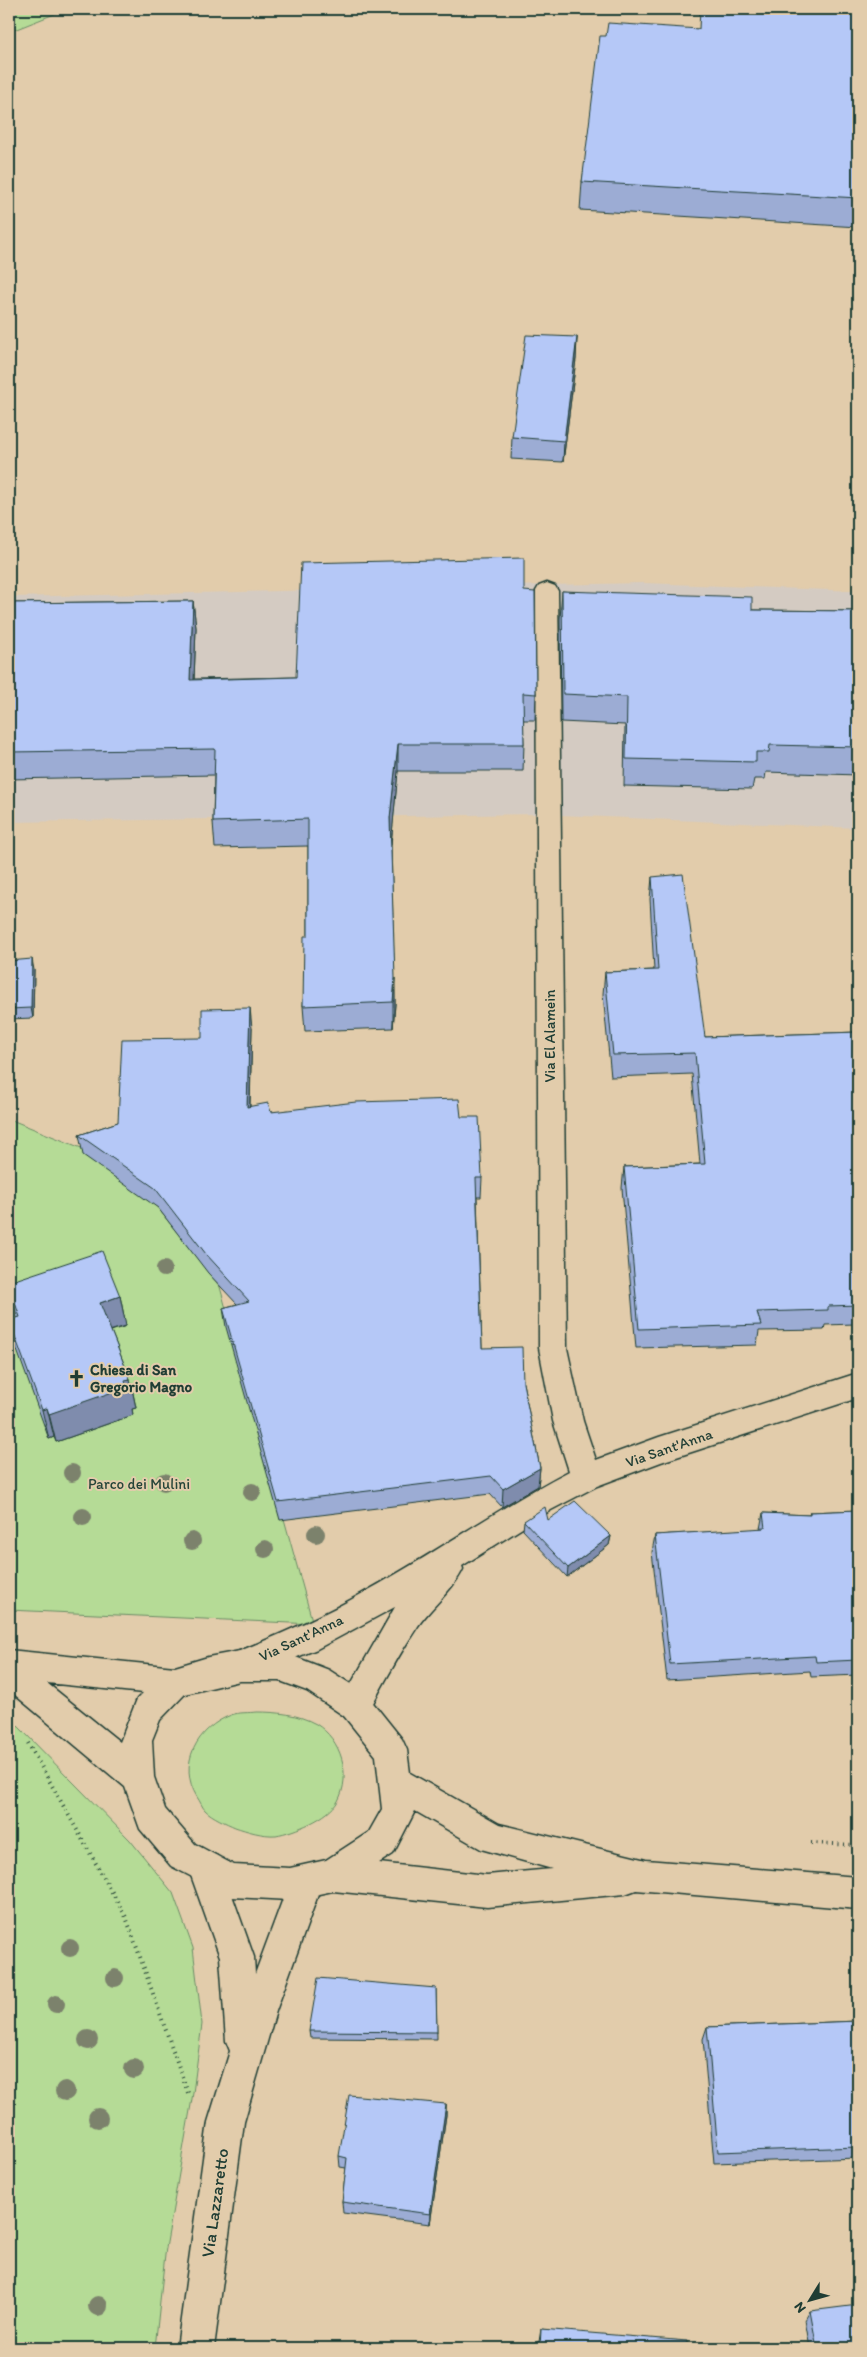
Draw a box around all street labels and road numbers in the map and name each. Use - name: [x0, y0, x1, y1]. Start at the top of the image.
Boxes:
- street label: Via El Alamein: [541, 989, 559, 1083]
- street label: Via Sant'Anna: [623, 1425, 715, 1471]
- street label: Via Sant'Anna: [256, 1611, 346, 1665]
- street label: Via Lazzaretto: [196, 2147, 234, 2259]

